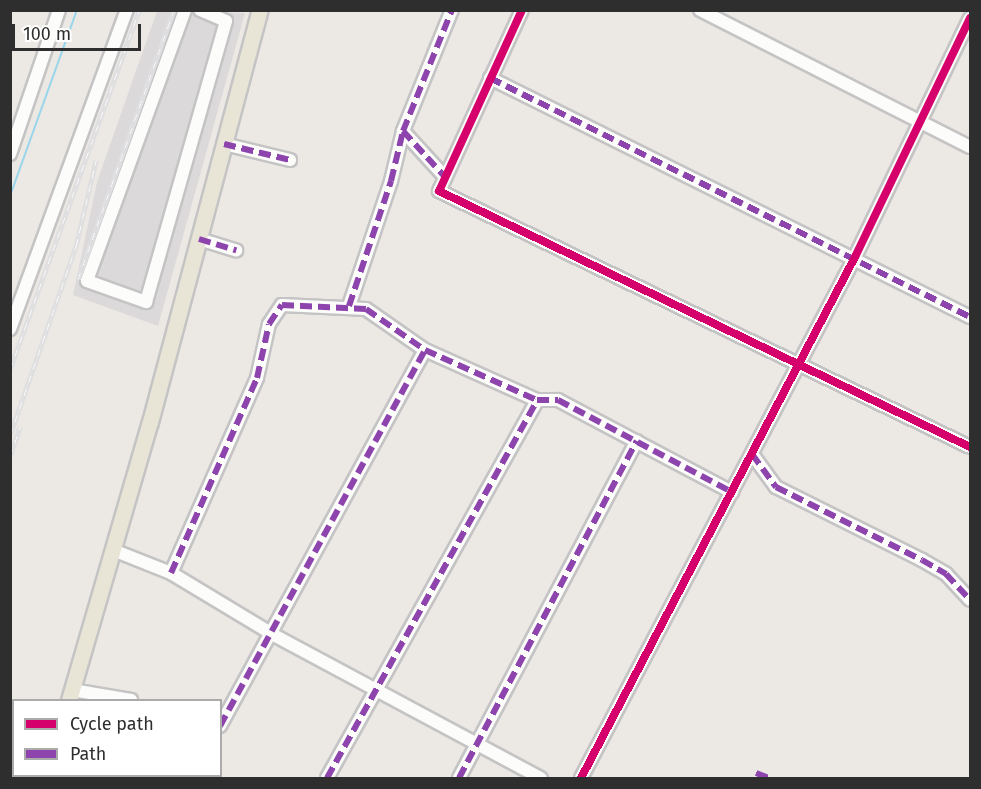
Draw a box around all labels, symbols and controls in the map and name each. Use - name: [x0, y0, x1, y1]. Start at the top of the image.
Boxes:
- scale bar: [15, 12, 144, 50]
- text: 100 m: [23, 23, 71, 45]
- legend: [12, 699, 222, 777]
- text: Cycle path: [70, 713, 154, 735]
- text: Path: [70, 743, 106, 765]

